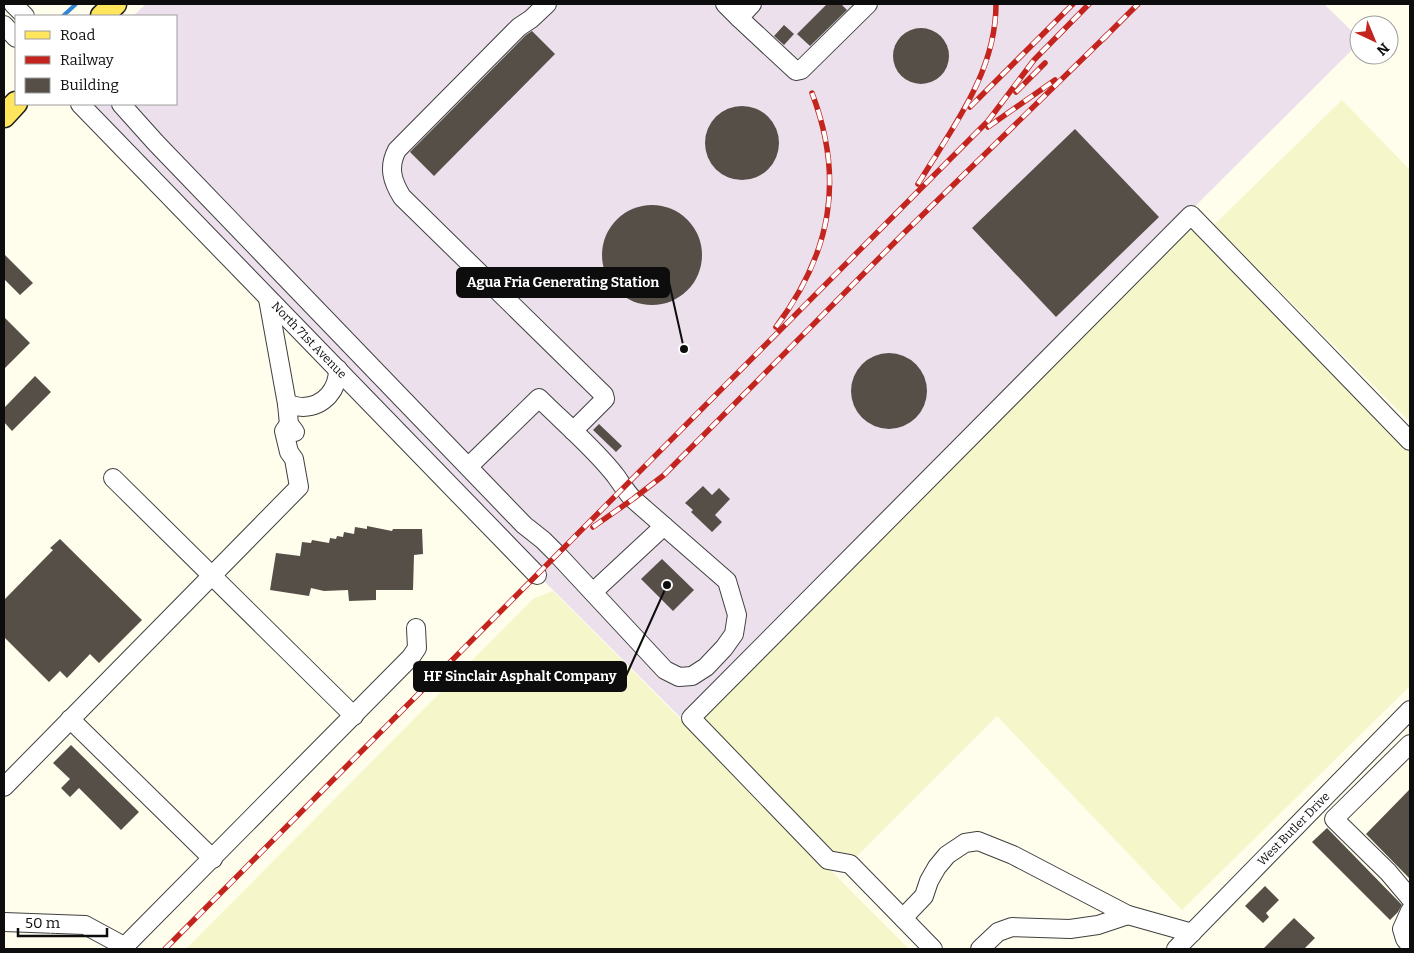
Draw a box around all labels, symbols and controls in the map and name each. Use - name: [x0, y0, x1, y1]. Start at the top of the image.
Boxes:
- legend: [15, 15, 178, 105]
- north arrow: [1349, 15, 1399, 65]
- text: Road: [60, 26, 95, 44]
- text: N: [1373, 39, 1392, 59]
- text: Railway: [60, 51, 114, 69]
- text: Building: [60, 76, 119, 94]
- callout: Agua Fria Generating Station: [457, 268, 669, 297]
- text: Agua Fria Generating Station: [467, 274, 659, 291]
- street label: North 71st Avenue: [269, 299, 349, 381]
- callout: HF Sinclair Asphalt Company: [414, 662, 626, 691]
- text: HF Sinclair Asphalt Company: [424, 668, 617, 685]
- street label: West Butler Drive: [1255, 789, 1333, 869]
- scale bar: [18, 906, 106, 938]
- text: 50 m: [25, 914, 61, 932]

